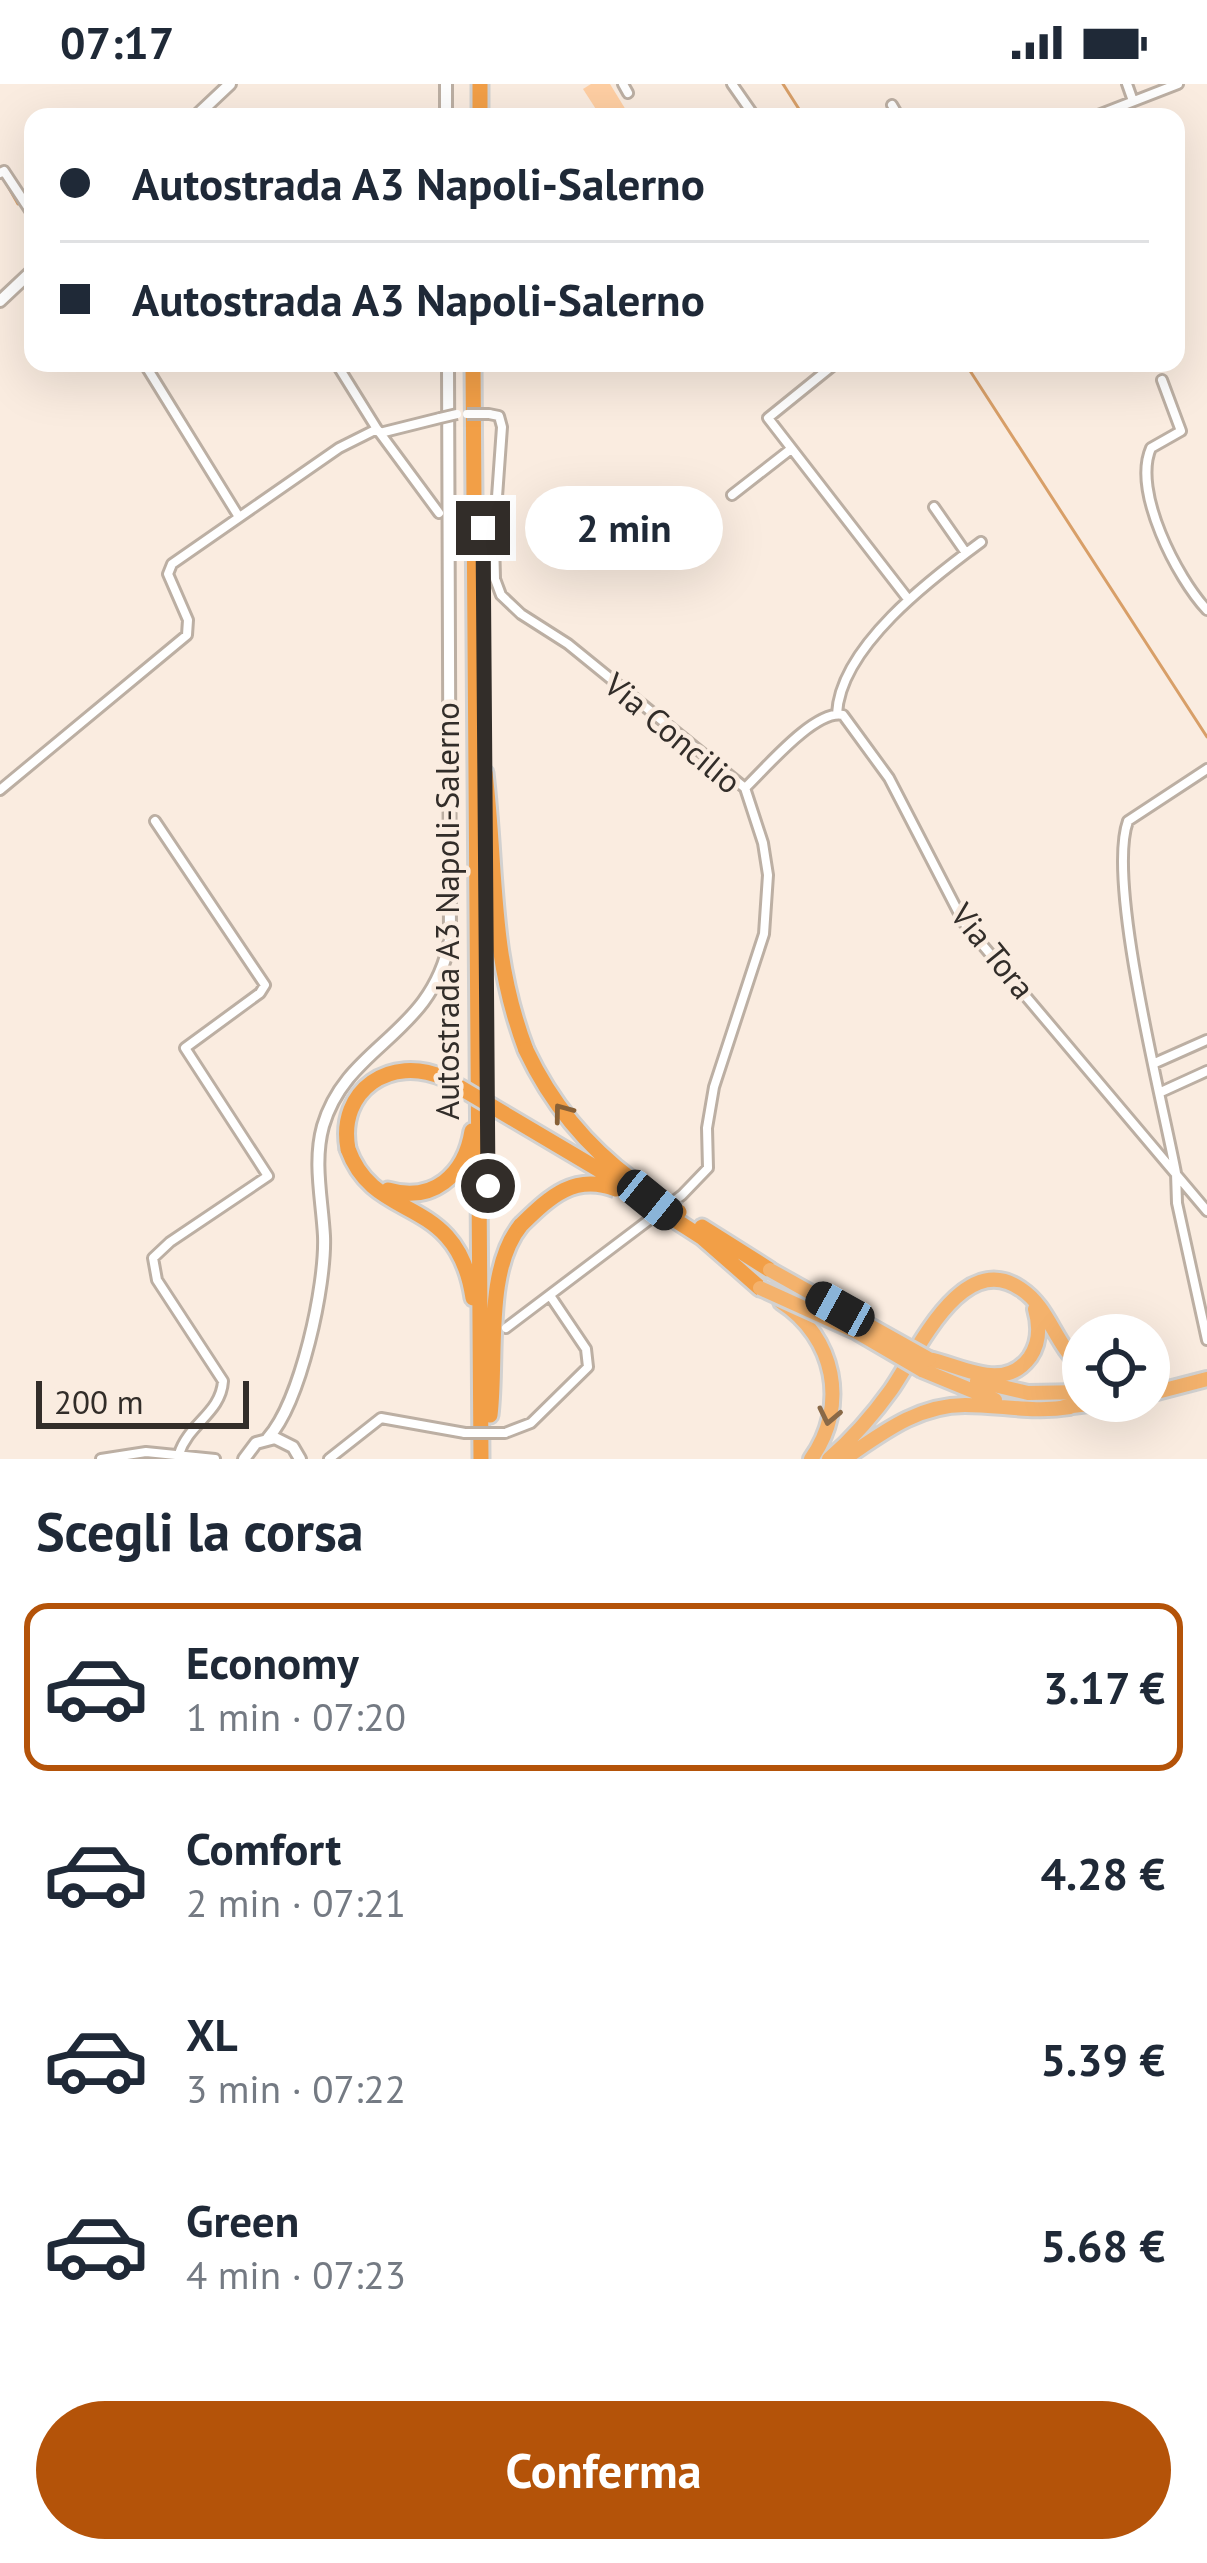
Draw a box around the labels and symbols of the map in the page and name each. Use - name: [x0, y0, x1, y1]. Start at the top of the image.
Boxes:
- callout: 2 min: [525, 486, 723, 570]
- route end: [456, 501, 510, 555]
- street label: Via Concilio: [595, 662, 751, 802]
- street label: Autostrada A3 Napoli-Salerno: [425, 702, 468, 1120]
- street label: Via Tora: [941, 893, 1045, 1007]
- one-way arrow: [555, 1103, 577, 1125]
- route start: [461, 1159, 515, 1213]
- car: [611, 1163, 689, 1237]
- car: [800, 1276, 880, 1342]
- scale bar: [36, 1375, 249, 1428]
- one-way arrow: [817, 1406, 843, 1426]

